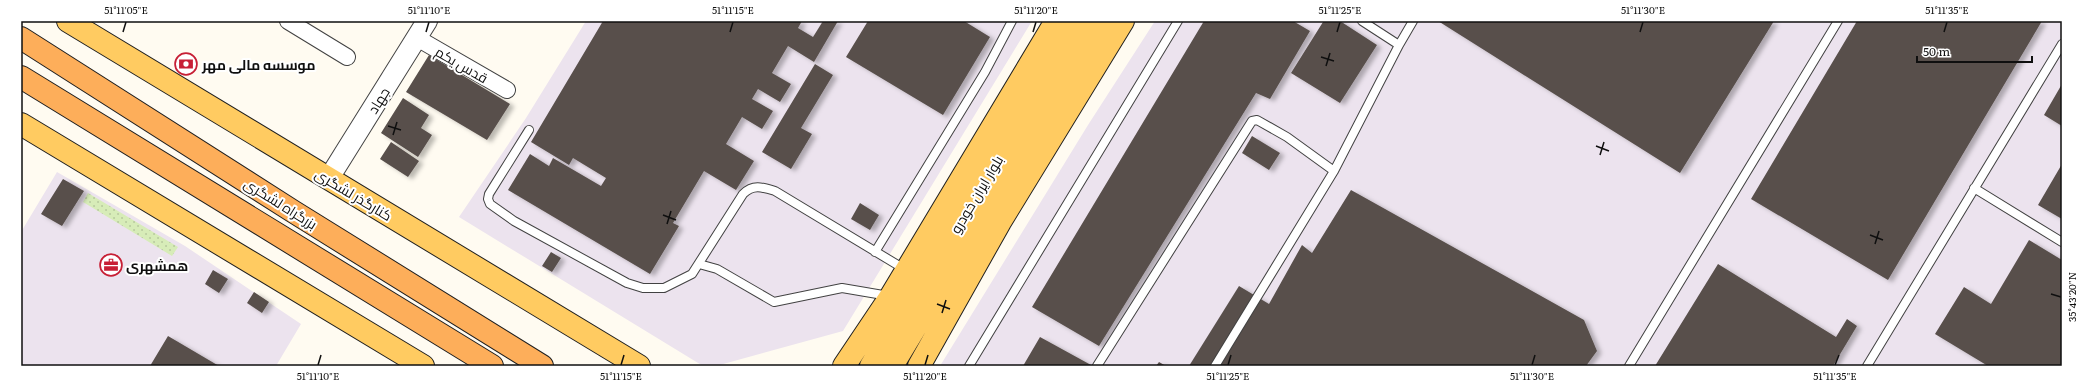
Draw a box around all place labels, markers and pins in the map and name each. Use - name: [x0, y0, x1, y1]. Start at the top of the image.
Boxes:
- bank icon: موسسه مالی مهر: [173, 51, 199, 77]
- place label: موسسه مالی مهر: [201, 54, 316, 74]
- office icon: همشهری: [98, 252, 124, 278]
- place label: همشهری: [126, 255, 188, 275]

